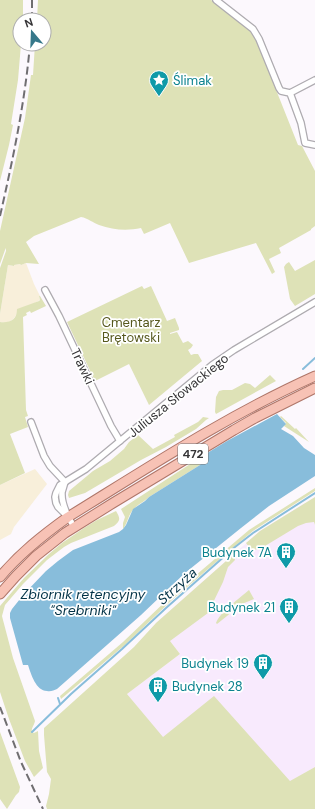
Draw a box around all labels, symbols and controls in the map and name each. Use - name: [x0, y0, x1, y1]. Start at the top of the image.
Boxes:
- north arrow: [12, 12, 52, 52]
- text: N: [23, 15, 35, 30]
- place icon: Ślimak: [148, 69, 170, 97]
- place label: Ślimak: [173, 72, 212, 89]
- park label: Cmentarz Brętowski: [102, 314, 160, 346]
- street label: Trawki: [67, 345, 98, 387]
- street label: Juliusza Słowackiego: [125, 349, 232, 441]
- road number: 472: [178, 444, 208, 464]
- building icon: Budynek 7A: [275, 541, 297, 569]
- place label: Budynek 7A: [202, 544, 272, 561]
- water label: Strzyża: [153, 563, 201, 609]
- water label: Zbiornik retencyjny "Srebrniki": [21, 585, 147, 619]
- building icon: Budynek 21: [278, 596, 300, 624]
- place label: Budynek 21: [208, 599, 275, 616]
- building icon: Budynek 19: [252, 652, 274, 680]
- place label: Budynek 19: [181, 655, 249, 672]
- building icon: Budynek 28: [147, 675, 169, 703]
- place label: Budynek 28: [172, 678, 243, 695]

